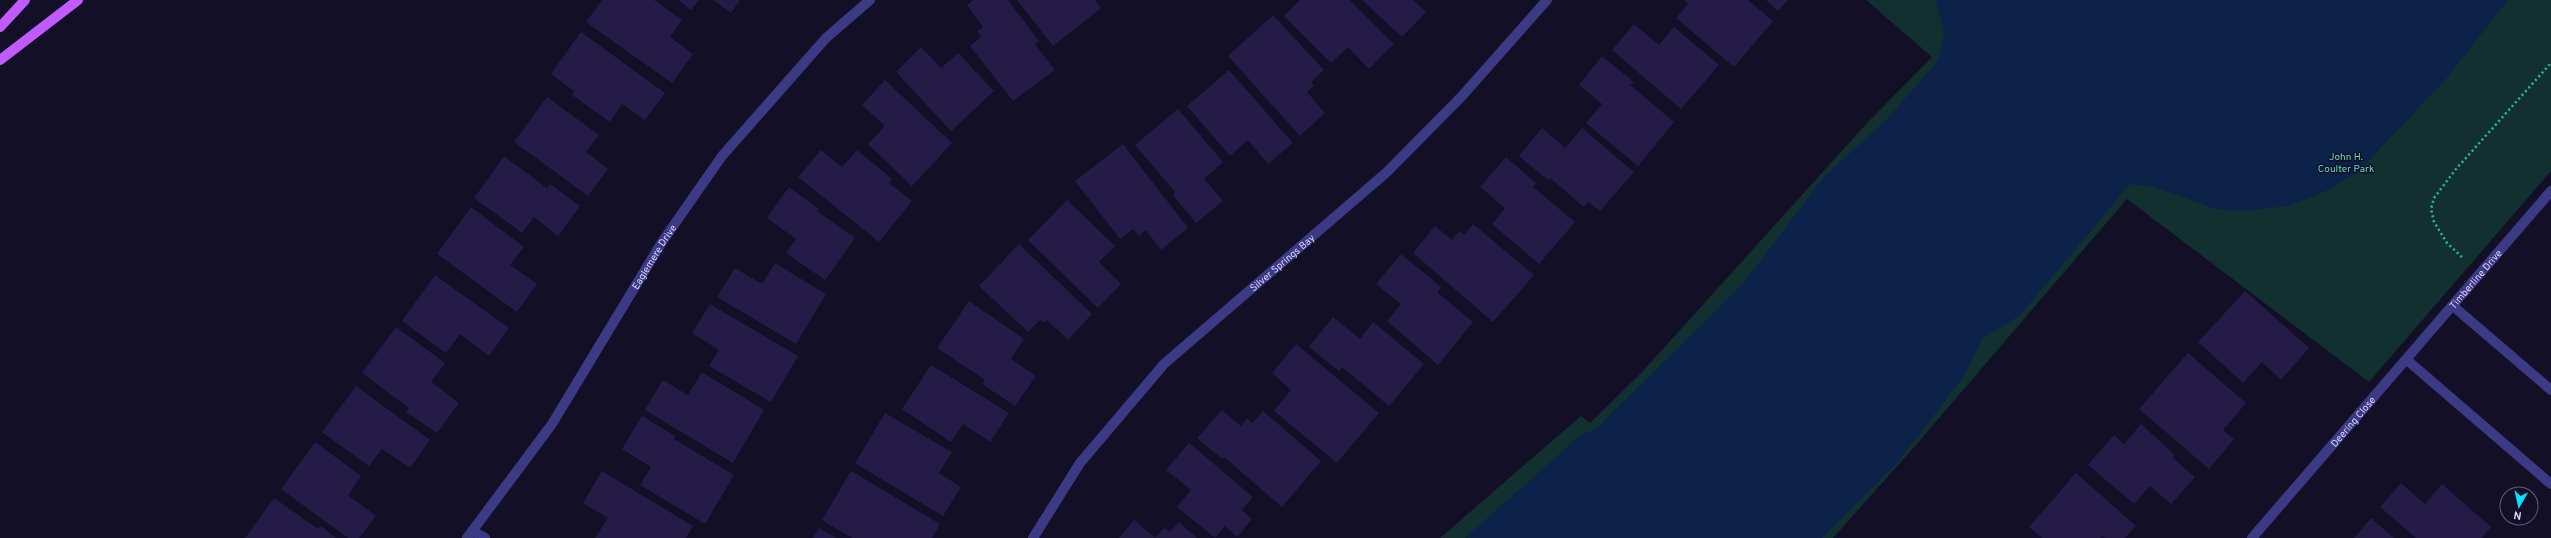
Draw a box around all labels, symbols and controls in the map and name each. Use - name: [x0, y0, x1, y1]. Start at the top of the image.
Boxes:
- park label: John H. Coulter Park: [2318, 151, 2374, 176]
- street label: Eaglemere Drive: [630, 222, 680, 292]
- street label: Silver Springs Bay: [1248, 232, 1318, 295]
- street label: Timberline Drive: [2447, 247, 2506, 312]
- street label: Deering Close: [2328, 394, 2379, 450]
- north arrow: [2499, 486, 2539, 526]
- text: N: [2513, 507, 2523, 522]

